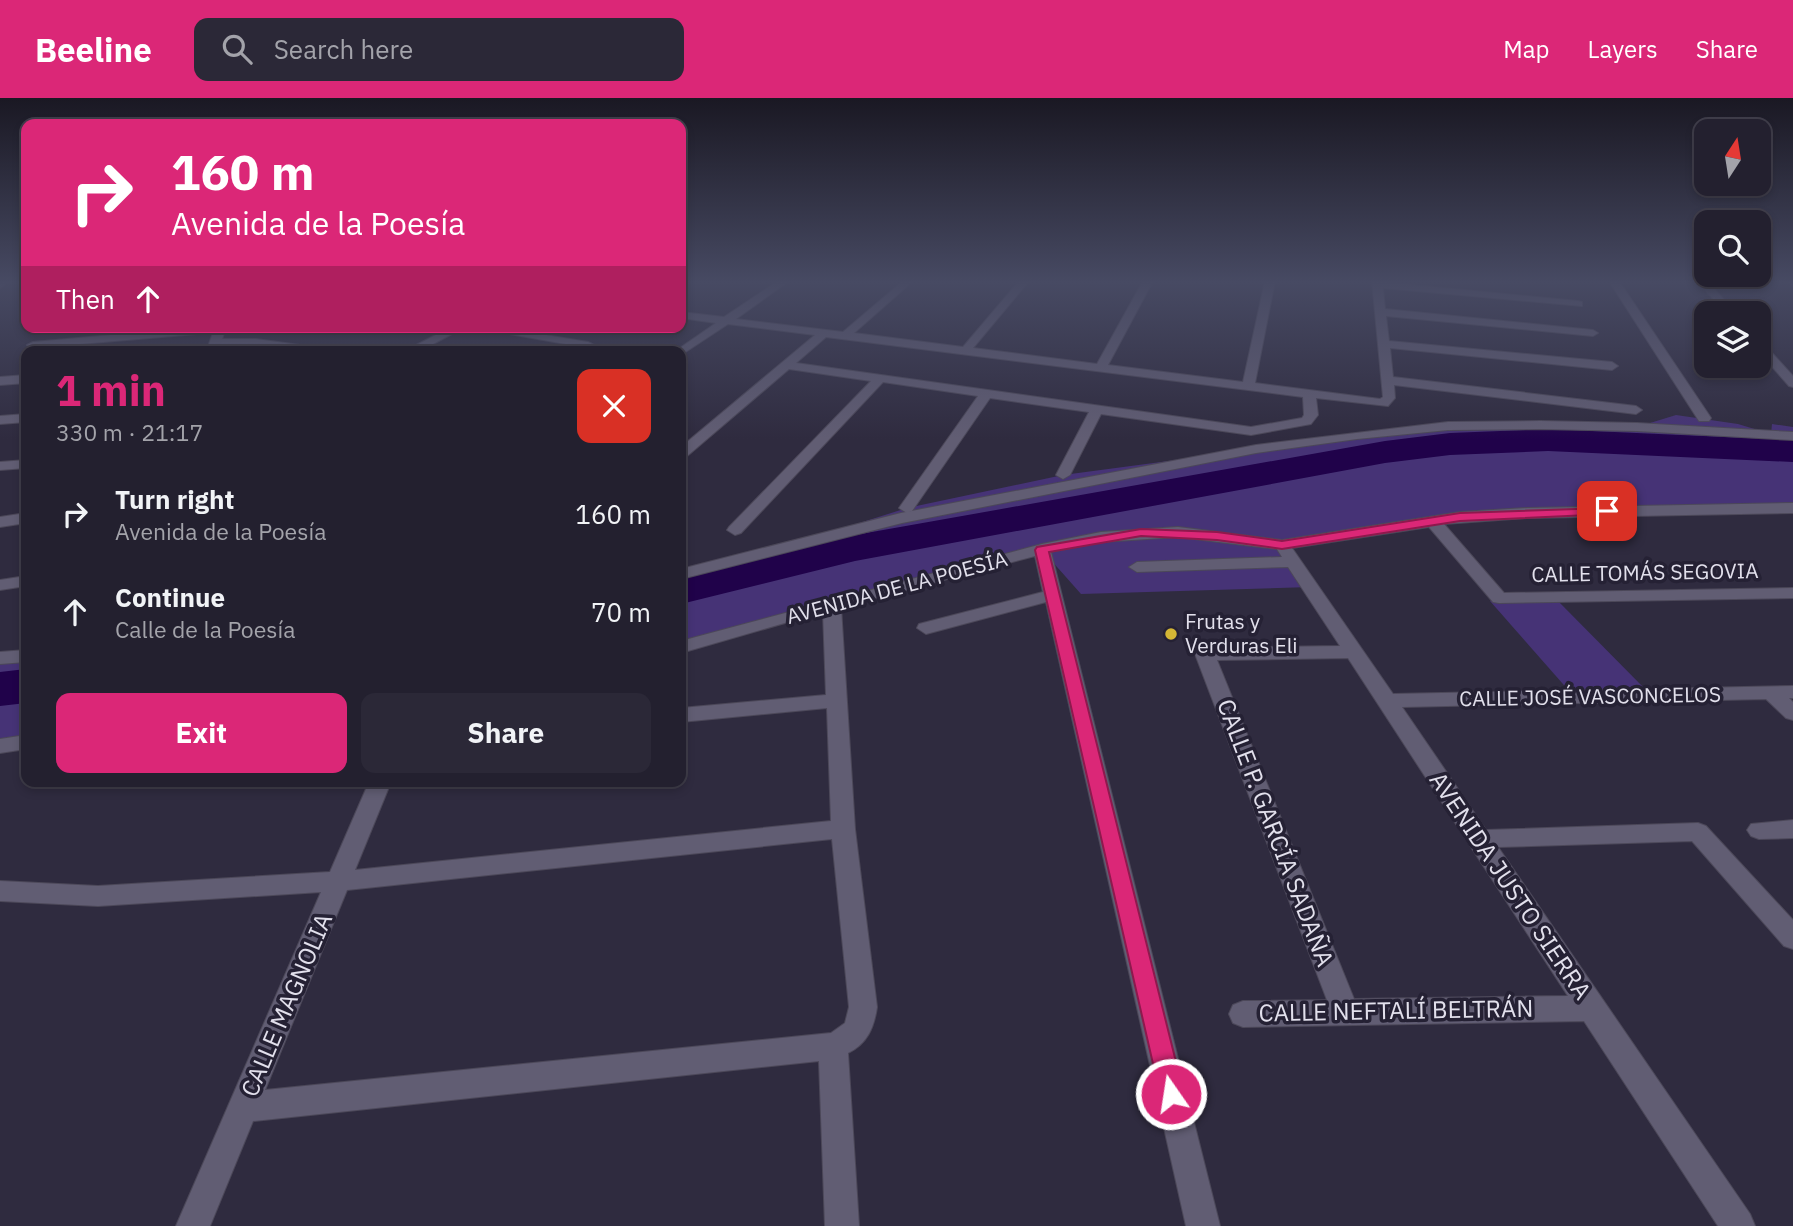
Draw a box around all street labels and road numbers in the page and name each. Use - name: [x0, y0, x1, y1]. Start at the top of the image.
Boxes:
- street label: AVENIDA DE LA POESÍA: [783, 544, 1010, 630]
- street label: CALLE TOMÁS SEGOVIA: [1531, 556, 1759, 588]
- street label: CALLE JOSÉ VASCONCELOS: [1459, 680, 1721, 712]
- street label: CALLE P. GARCÍA SADAÑA: [1210, 694, 1342, 971]
- street label: AVENIDA JUSTO SIERRA: [1423, 765, 1599, 1006]
- street label: CALLE MAGNOLIA: [233, 908, 339, 1101]
- street label: CALLE NEFTALÍ BELTRÁN: [1258, 992, 1534, 1028]

